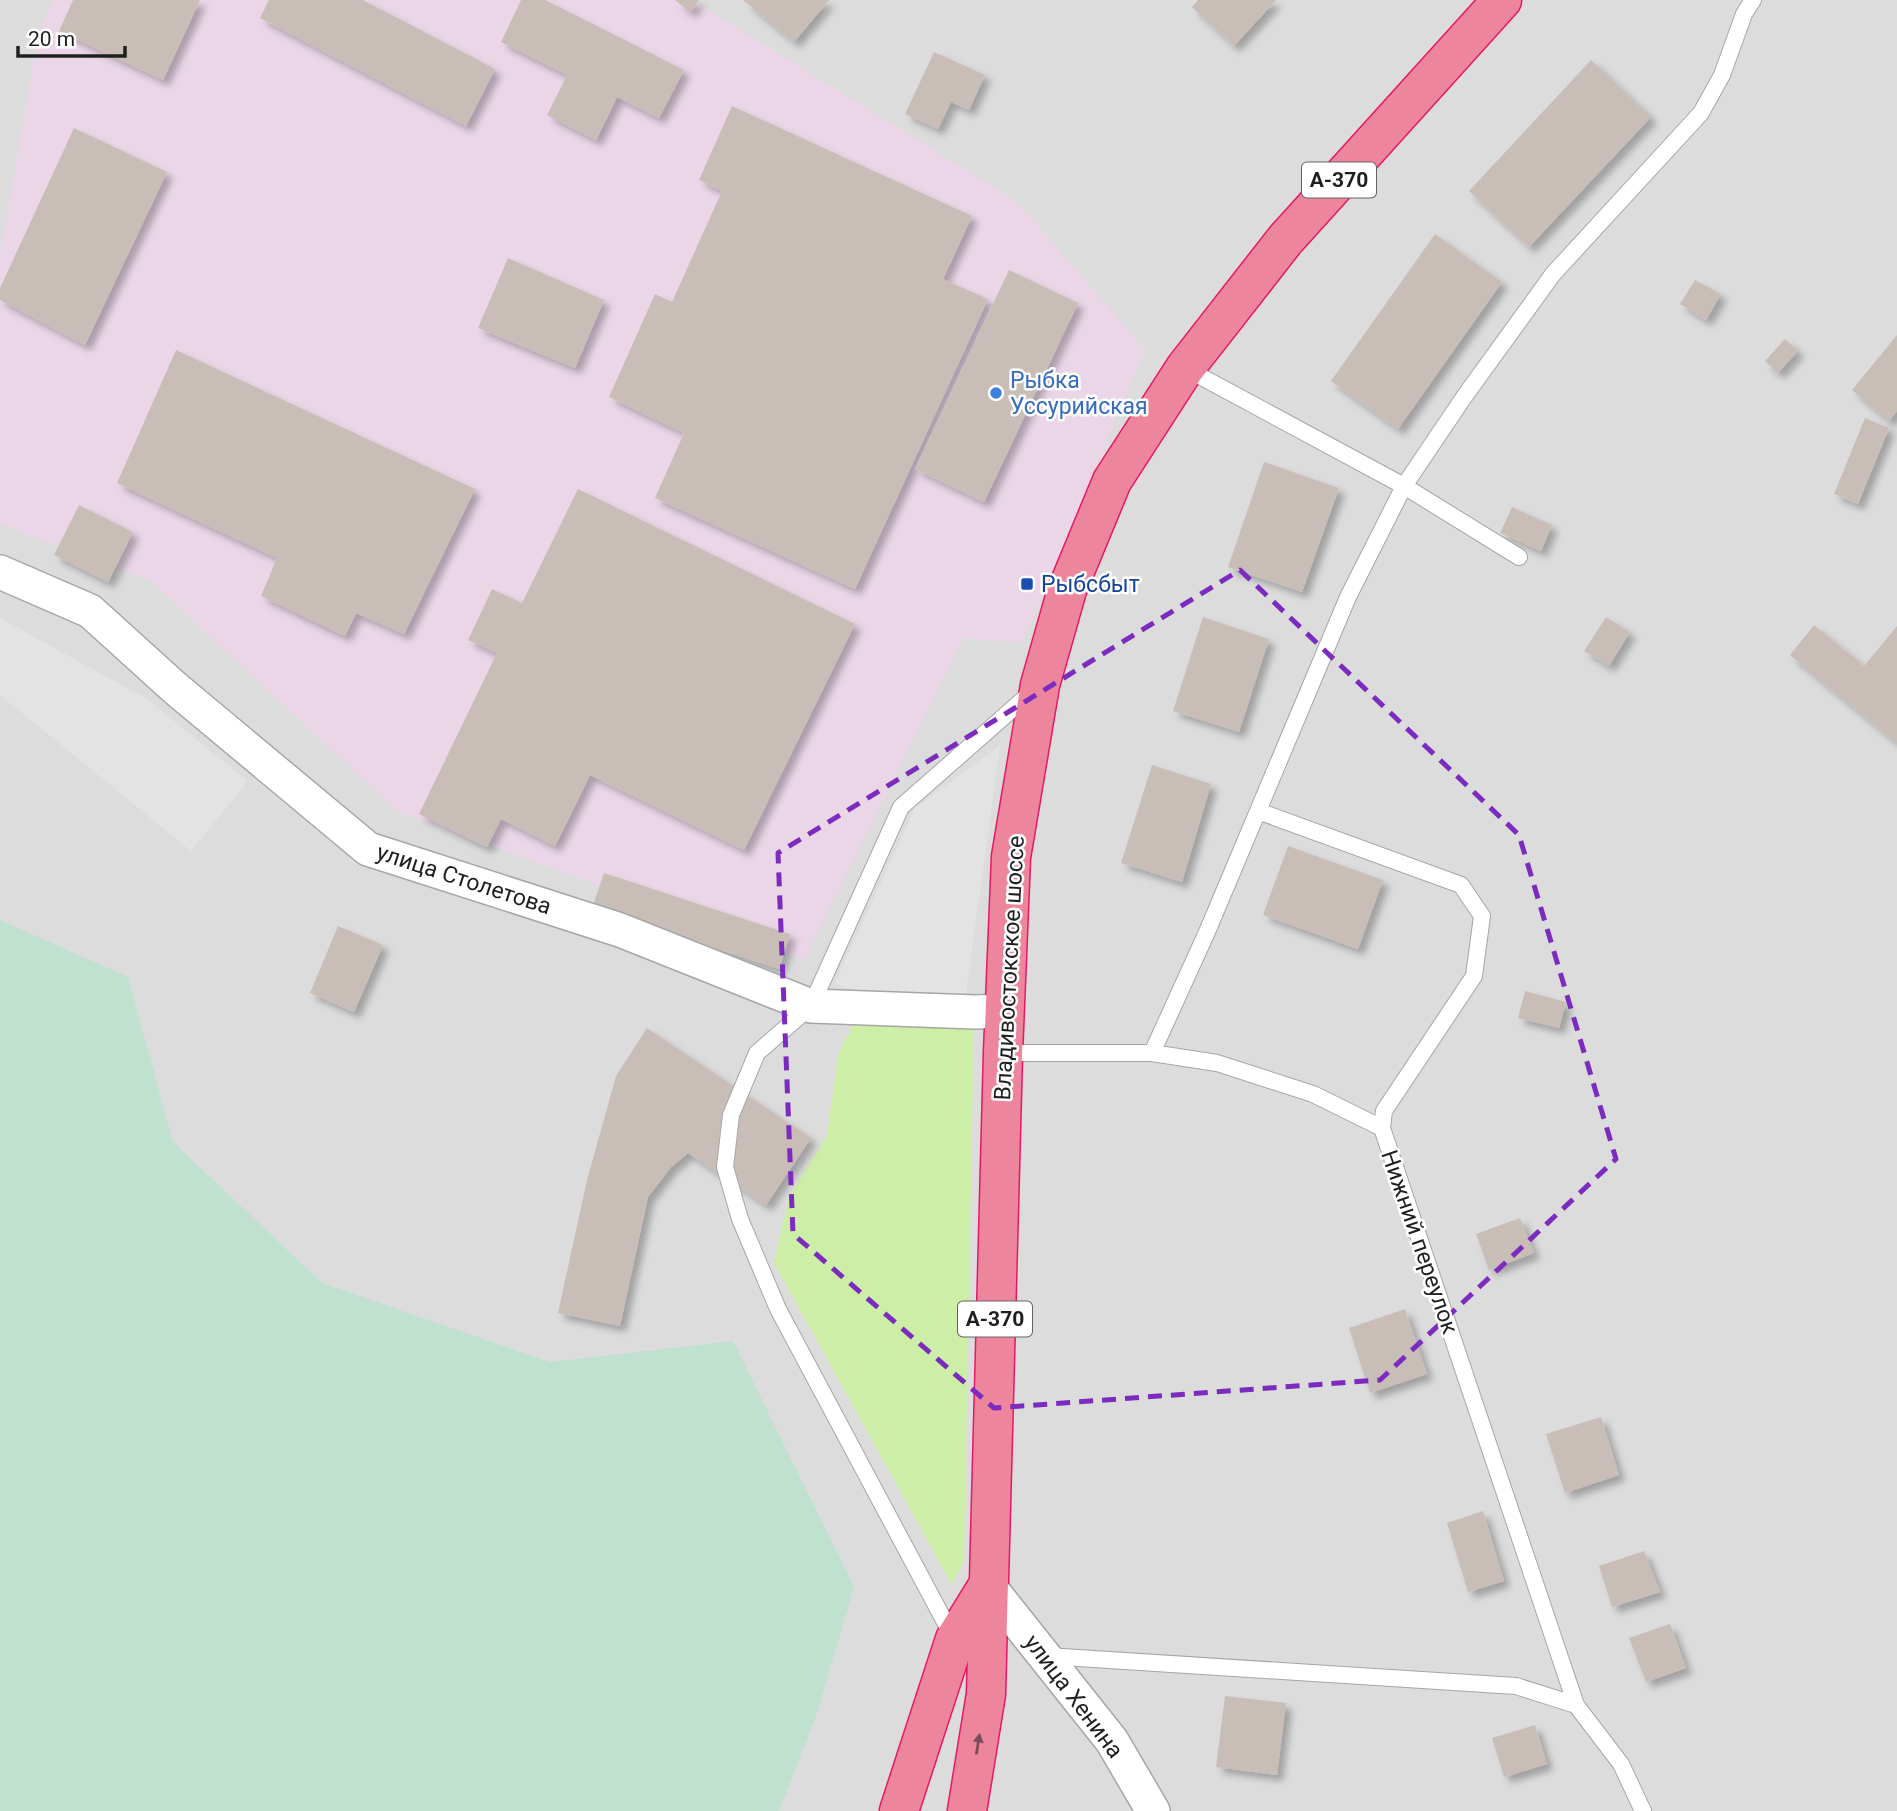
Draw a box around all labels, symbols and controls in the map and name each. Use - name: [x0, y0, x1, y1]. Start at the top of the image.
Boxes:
- scale bar: [18, 14, 124, 58]
- text: 20 m: [28, 27, 75, 51]
- road number: А-370: [1302, 162, 1376, 198]
- place label: Рыбка Уссурийская: [1010, 367, 1148, 420]
- marker: Рыбка Уссурийская: [988, 385, 1004, 401]
- place label: Рыбсбыт: [1041, 571, 1140, 598]
- marker: Рыбсбыт: [1019, 576, 1035, 592]
- street label: Владивостокское шоссе: [989, 835, 1030, 1101]
- street label: улица Столетова: [373, 839, 555, 920]
- street label: Нижний переулок: [1375, 1147, 1464, 1338]
- road number: А-370: [958, 1302, 1032, 1336]
- street label: улица Хенина: [1018, 1629, 1129, 1763]
- one-way arrow: [973, 1733, 984, 1755]

